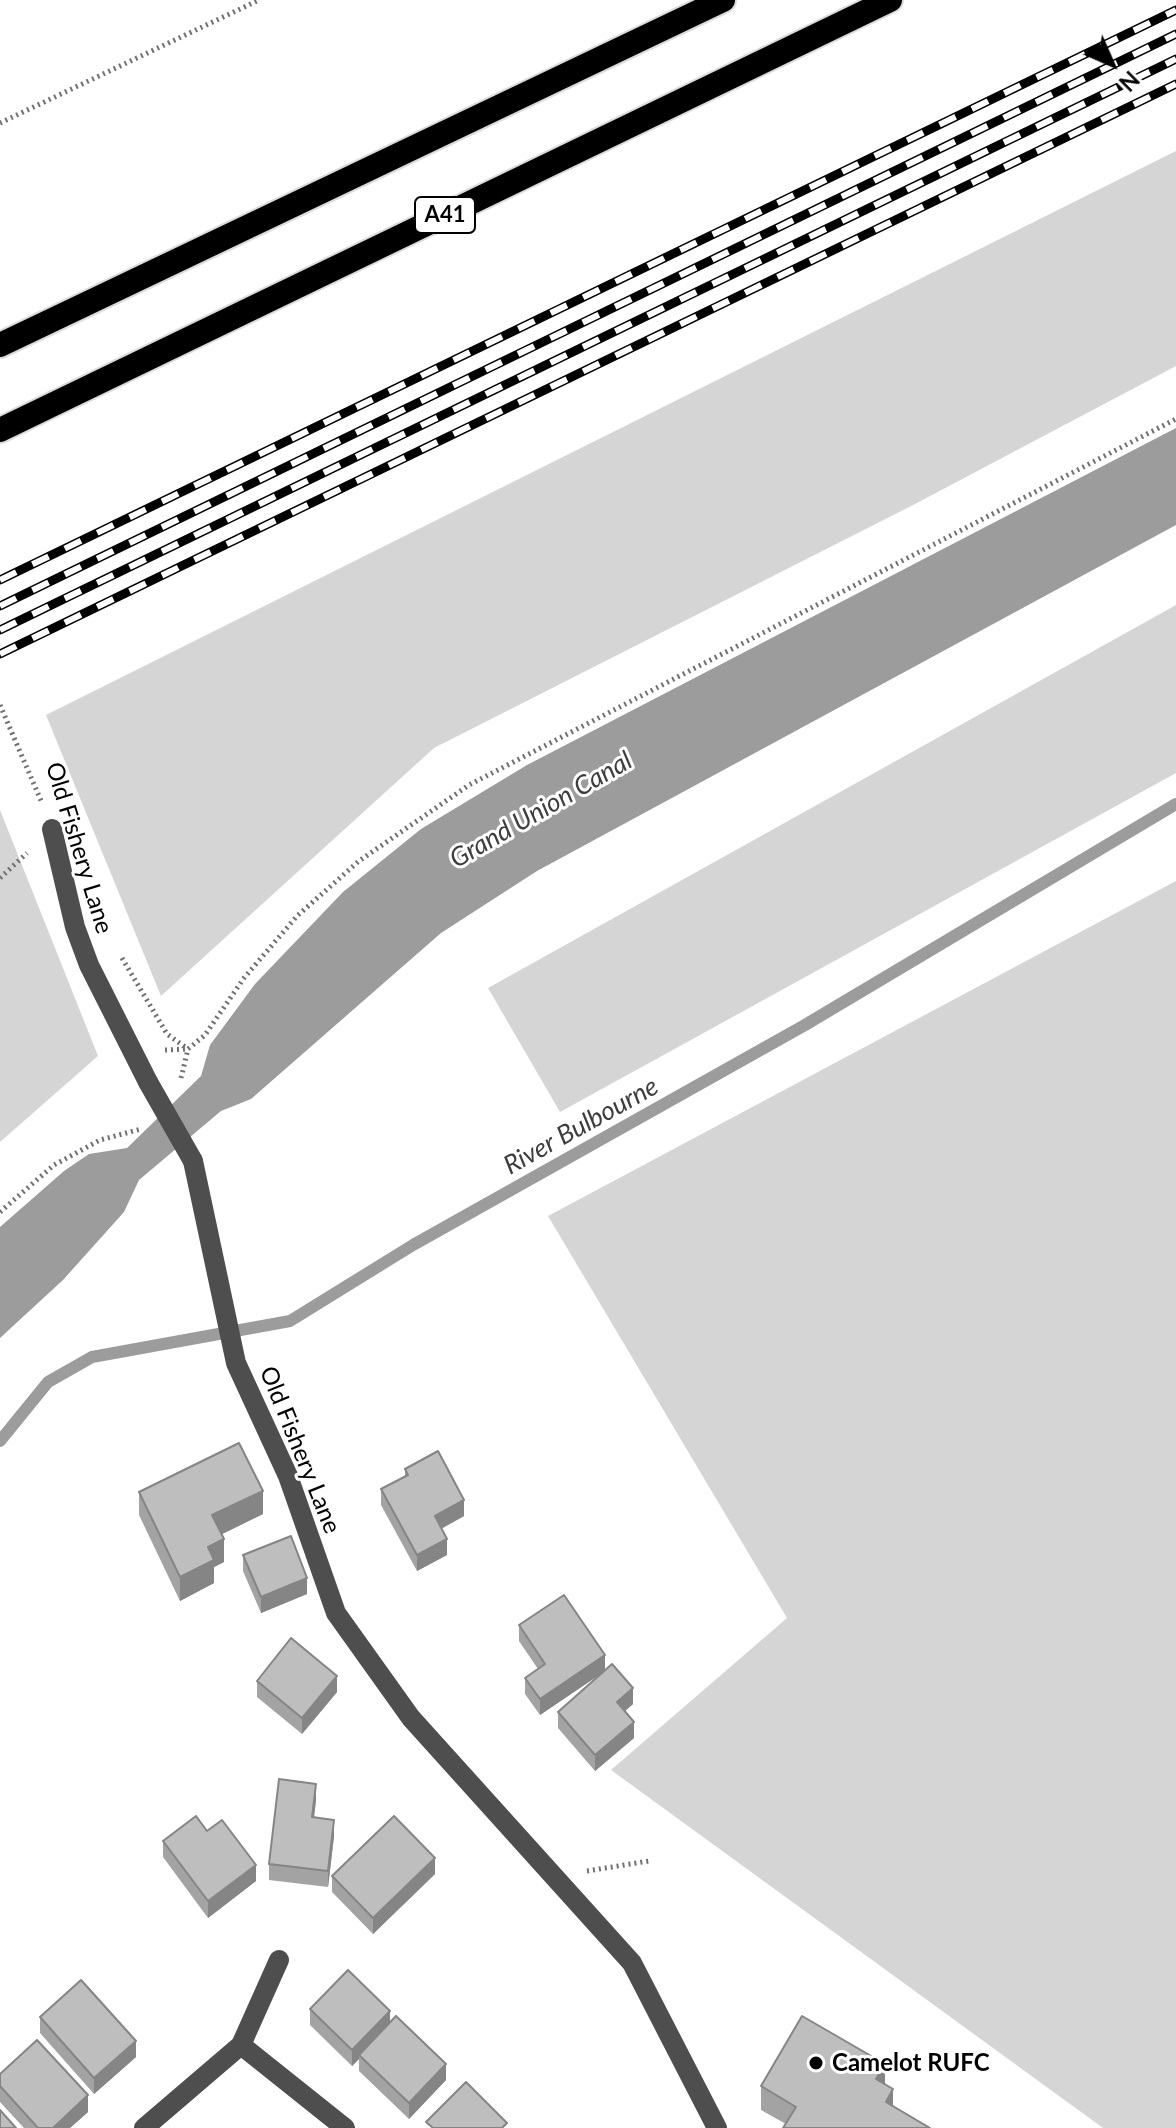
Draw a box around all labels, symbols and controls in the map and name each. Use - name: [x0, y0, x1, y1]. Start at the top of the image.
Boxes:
- north arrow: [1072, 24, 1152, 104]
- text: N: [1114, 66, 1145, 97]
- road number: A41: [415, 197, 475, 233]
- water label: Grand Union Canal: [444, 745, 638, 875]
- street label: Old Fishery Lane: [39, 759, 119, 937]
- water label: River Bulbourne: [498, 1071, 664, 1181]
- street label: Old Fishery Lane: [253, 1362, 347, 1538]
- place label: Camelot RUFC: [832, 2049, 990, 2077]
- marker: Camelot RUFC: [807, 2054, 825, 2072]

